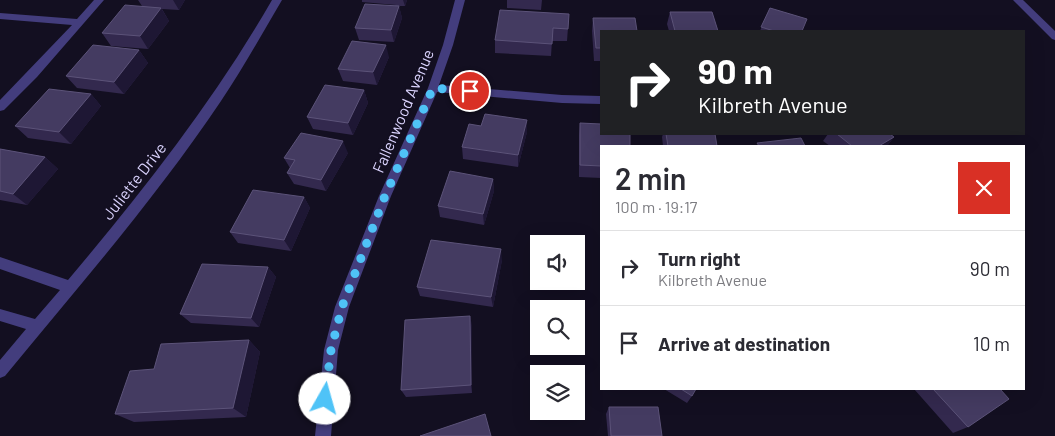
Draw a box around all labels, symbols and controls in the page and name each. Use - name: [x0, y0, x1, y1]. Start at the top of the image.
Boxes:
- street label: Fallenwood Avenue: [368, 46, 437, 176]
- text: 90 m: [698, 49, 773, 91]
- icon: right: [615, 50, 680, 115]
- pin: [449, 70, 491, 112]
- icon: arrive: [456, 77, 484, 105]
- text: Kilbreth Avenue: [698, 91, 848, 117]
- street label: Juliette Drive: [98, 138, 170, 223]
- text: 2 min: [615, 160, 686, 196]
- button: close: [958, 162, 1010, 214]
- text: 100 m · 19:17: [615, 197, 697, 216]
- map controls: [530, 235, 585, 420]
- button: sound: [530, 235, 585, 290]
- text: Turn right: [658, 247, 740, 270]
- icon: right: [615, 254, 643, 282]
- text: 90 m: [970, 257, 1010, 280]
- text: Kilbreth Avenue: [658, 270, 767, 289]
- button: search: [530, 300, 585, 355]
- icon: arrive: [615, 329, 643, 357]
- text: Arrive at destination: [658, 332, 830, 355]
- text: 10 m: [973, 332, 1010, 355]
- button: layers: [530, 365, 585, 420]
- position arrow: [298, 372, 350, 424]

